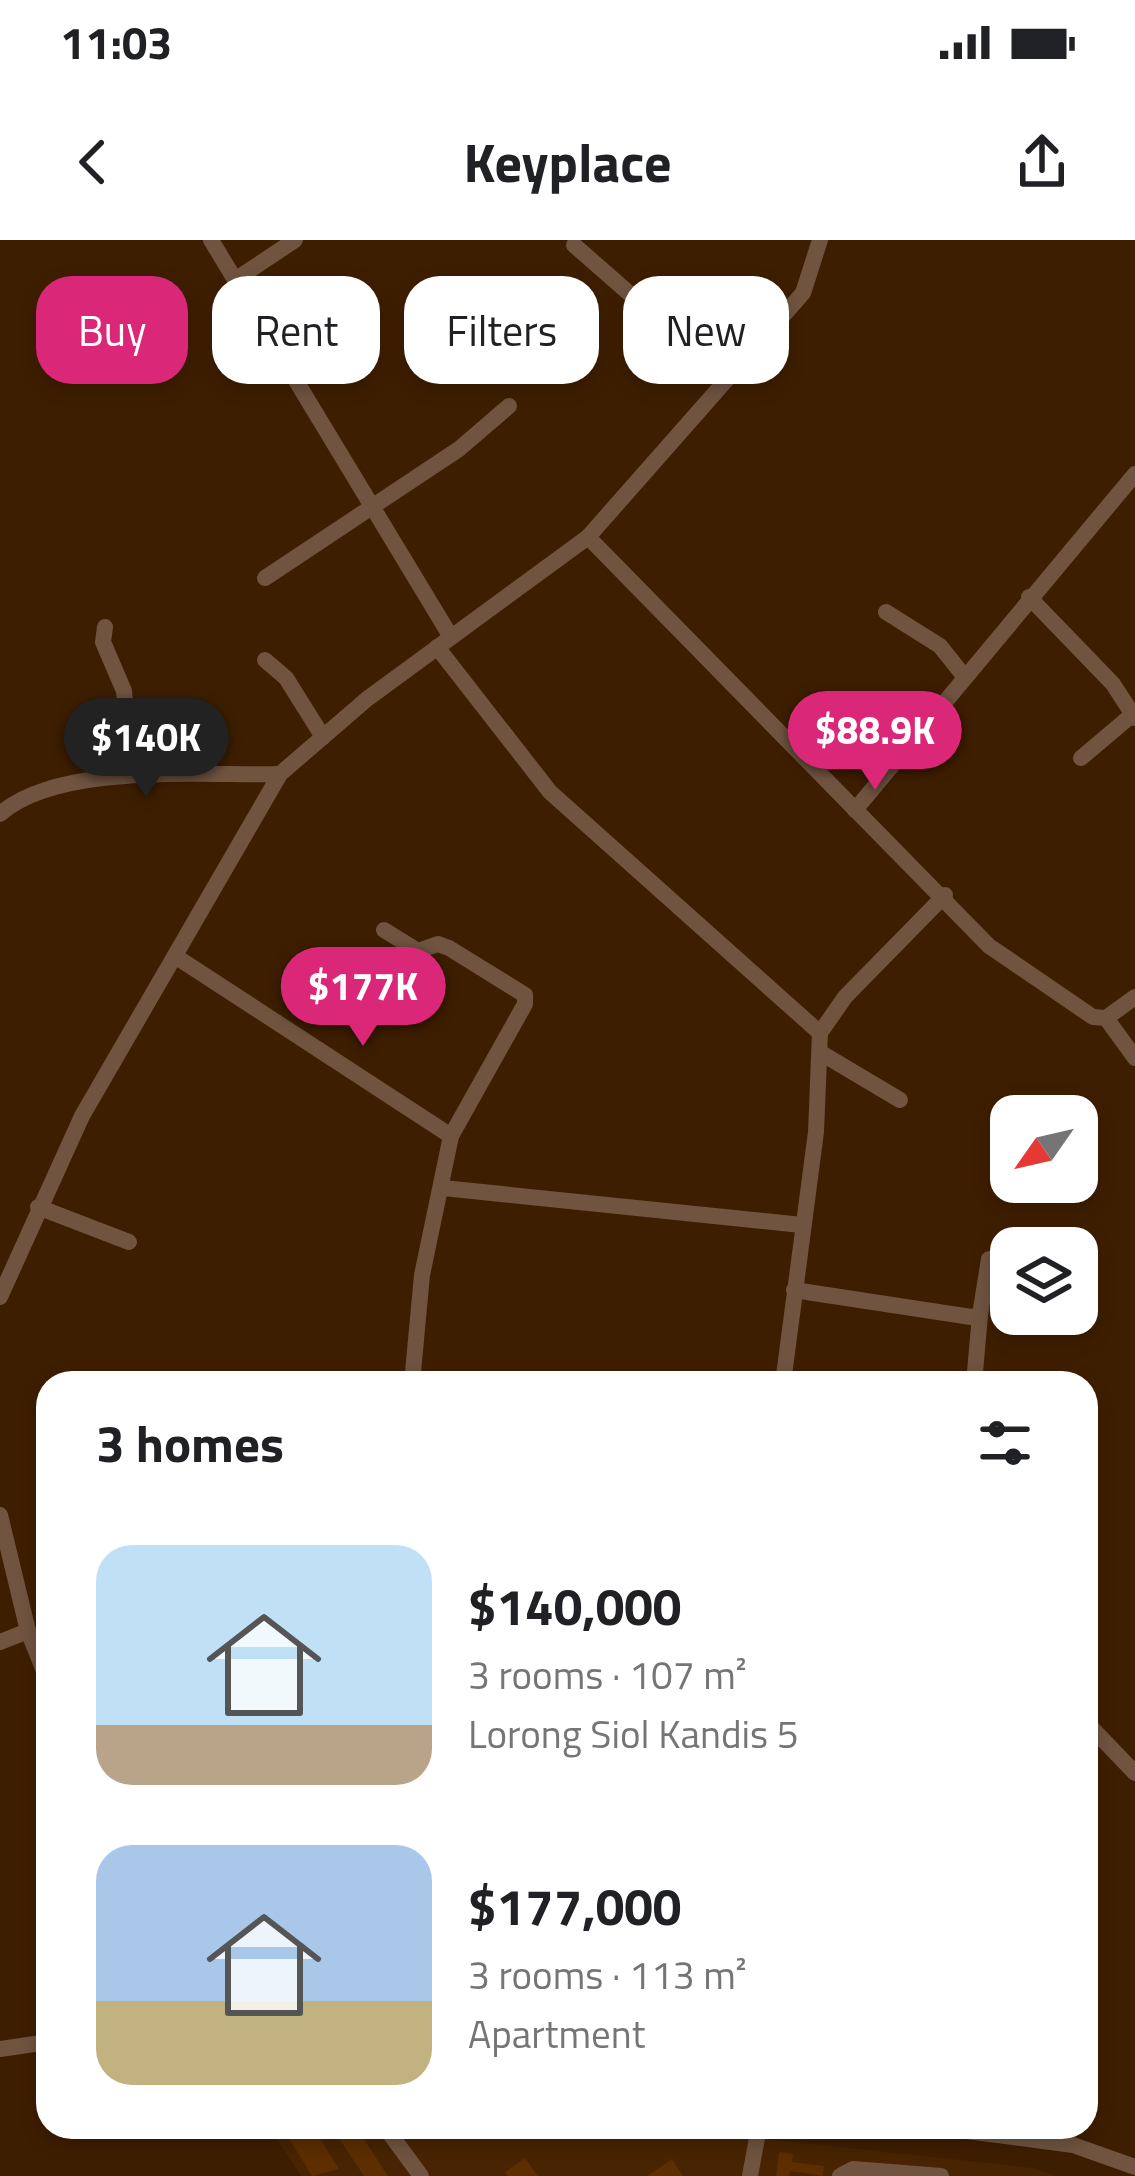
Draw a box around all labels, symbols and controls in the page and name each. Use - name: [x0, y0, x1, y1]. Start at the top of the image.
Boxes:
- text: 11:03: [60, 8, 172, 76]
- text: Keyplace: [463, 121, 672, 203]
- icon: back: [60, 129, 126, 195]
- icon: share: [1009, 129, 1075, 195]
- chip: Buy: [36, 276, 188, 384]
- chip: Rent: [212, 276, 380, 384]
- chip: Filters: [404, 276, 599, 384]
- chip: New: [623, 276, 789, 384]
- pin: $88.9K: [777, 691, 973, 793]
- pin: $140K: [62, 698, 230, 800]
- text: $88.9K: [815, 700, 935, 759]
- text: $140K: [91, 707, 201, 766]
- pin: $177K: [279, 947, 447, 1049]
- text: $177K: [308, 956, 418, 1015]
- north arrow: [990, 1095, 1098, 1203]
- map controls: [990, 1095, 1098, 1335]
- button: layers: [990, 1227, 1098, 1335]
- text: 3 homes: [96, 1404, 284, 1482]
- icon: filters: [972, 1410, 1038, 1476]
- text: $140,000: [468, 1567, 681, 1645]
- icon: home: [192, 1593, 336, 1737]
- text: 3 rooms · 107 m²: [468, 1645, 747, 1704]
- text: Lorong Siol Kandis 5: [468, 1704, 799, 1763]
- text: $177,000: [468, 1867, 681, 1945]
- icon: home: [192, 1893, 336, 2037]
- text: 3 rooms · 113 m²: [468, 1945, 747, 2004]
- text: Apartment: [468, 2004, 645, 2063]

